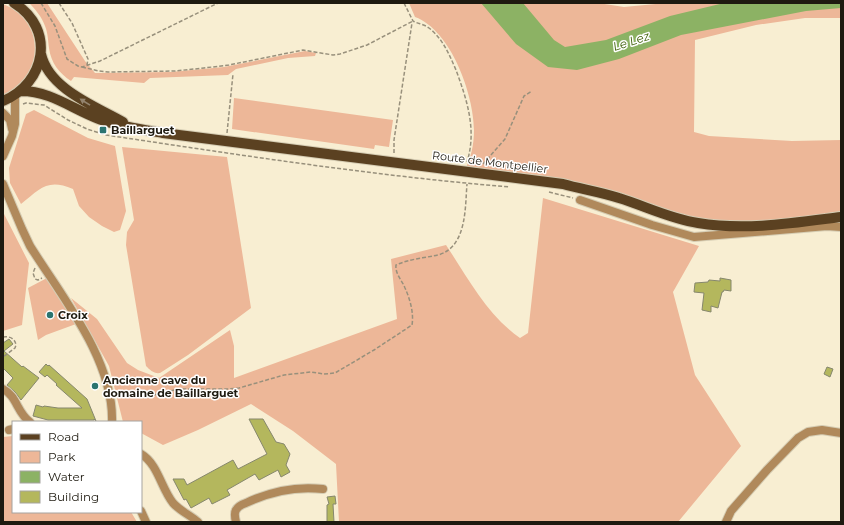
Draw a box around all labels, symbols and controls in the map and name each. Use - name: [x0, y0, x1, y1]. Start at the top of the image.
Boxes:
- water label: Le Lez: [611, 28, 652, 54]
- one-way arrow: [79, 98, 91, 105]
- place label: Baillarguet: [111, 123, 175, 137]
- marker: Baillarguet: [98, 125, 108, 135]
- street label: Route de Montpellier: [431, 148, 549, 176]
- place label: Croix: [58, 308, 88, 322]
- marker: Croix: [45, 310, 55, 320]
- place label: Ancienne cave du domaine de Baillarguet: [102, 373, 239, 400]
- marker: Ancienne cave du domaine de Baillarguet: [90, 381, 100, 391]
- legend: [12, 421, 142, 513]
- text: Road: [48, 429, 79, 444]
- text: Park: [48, 449, 76, 464]
- text: Water: [48, 469, 85, 484]
- text: Building: [48, 489, 99, 504]

